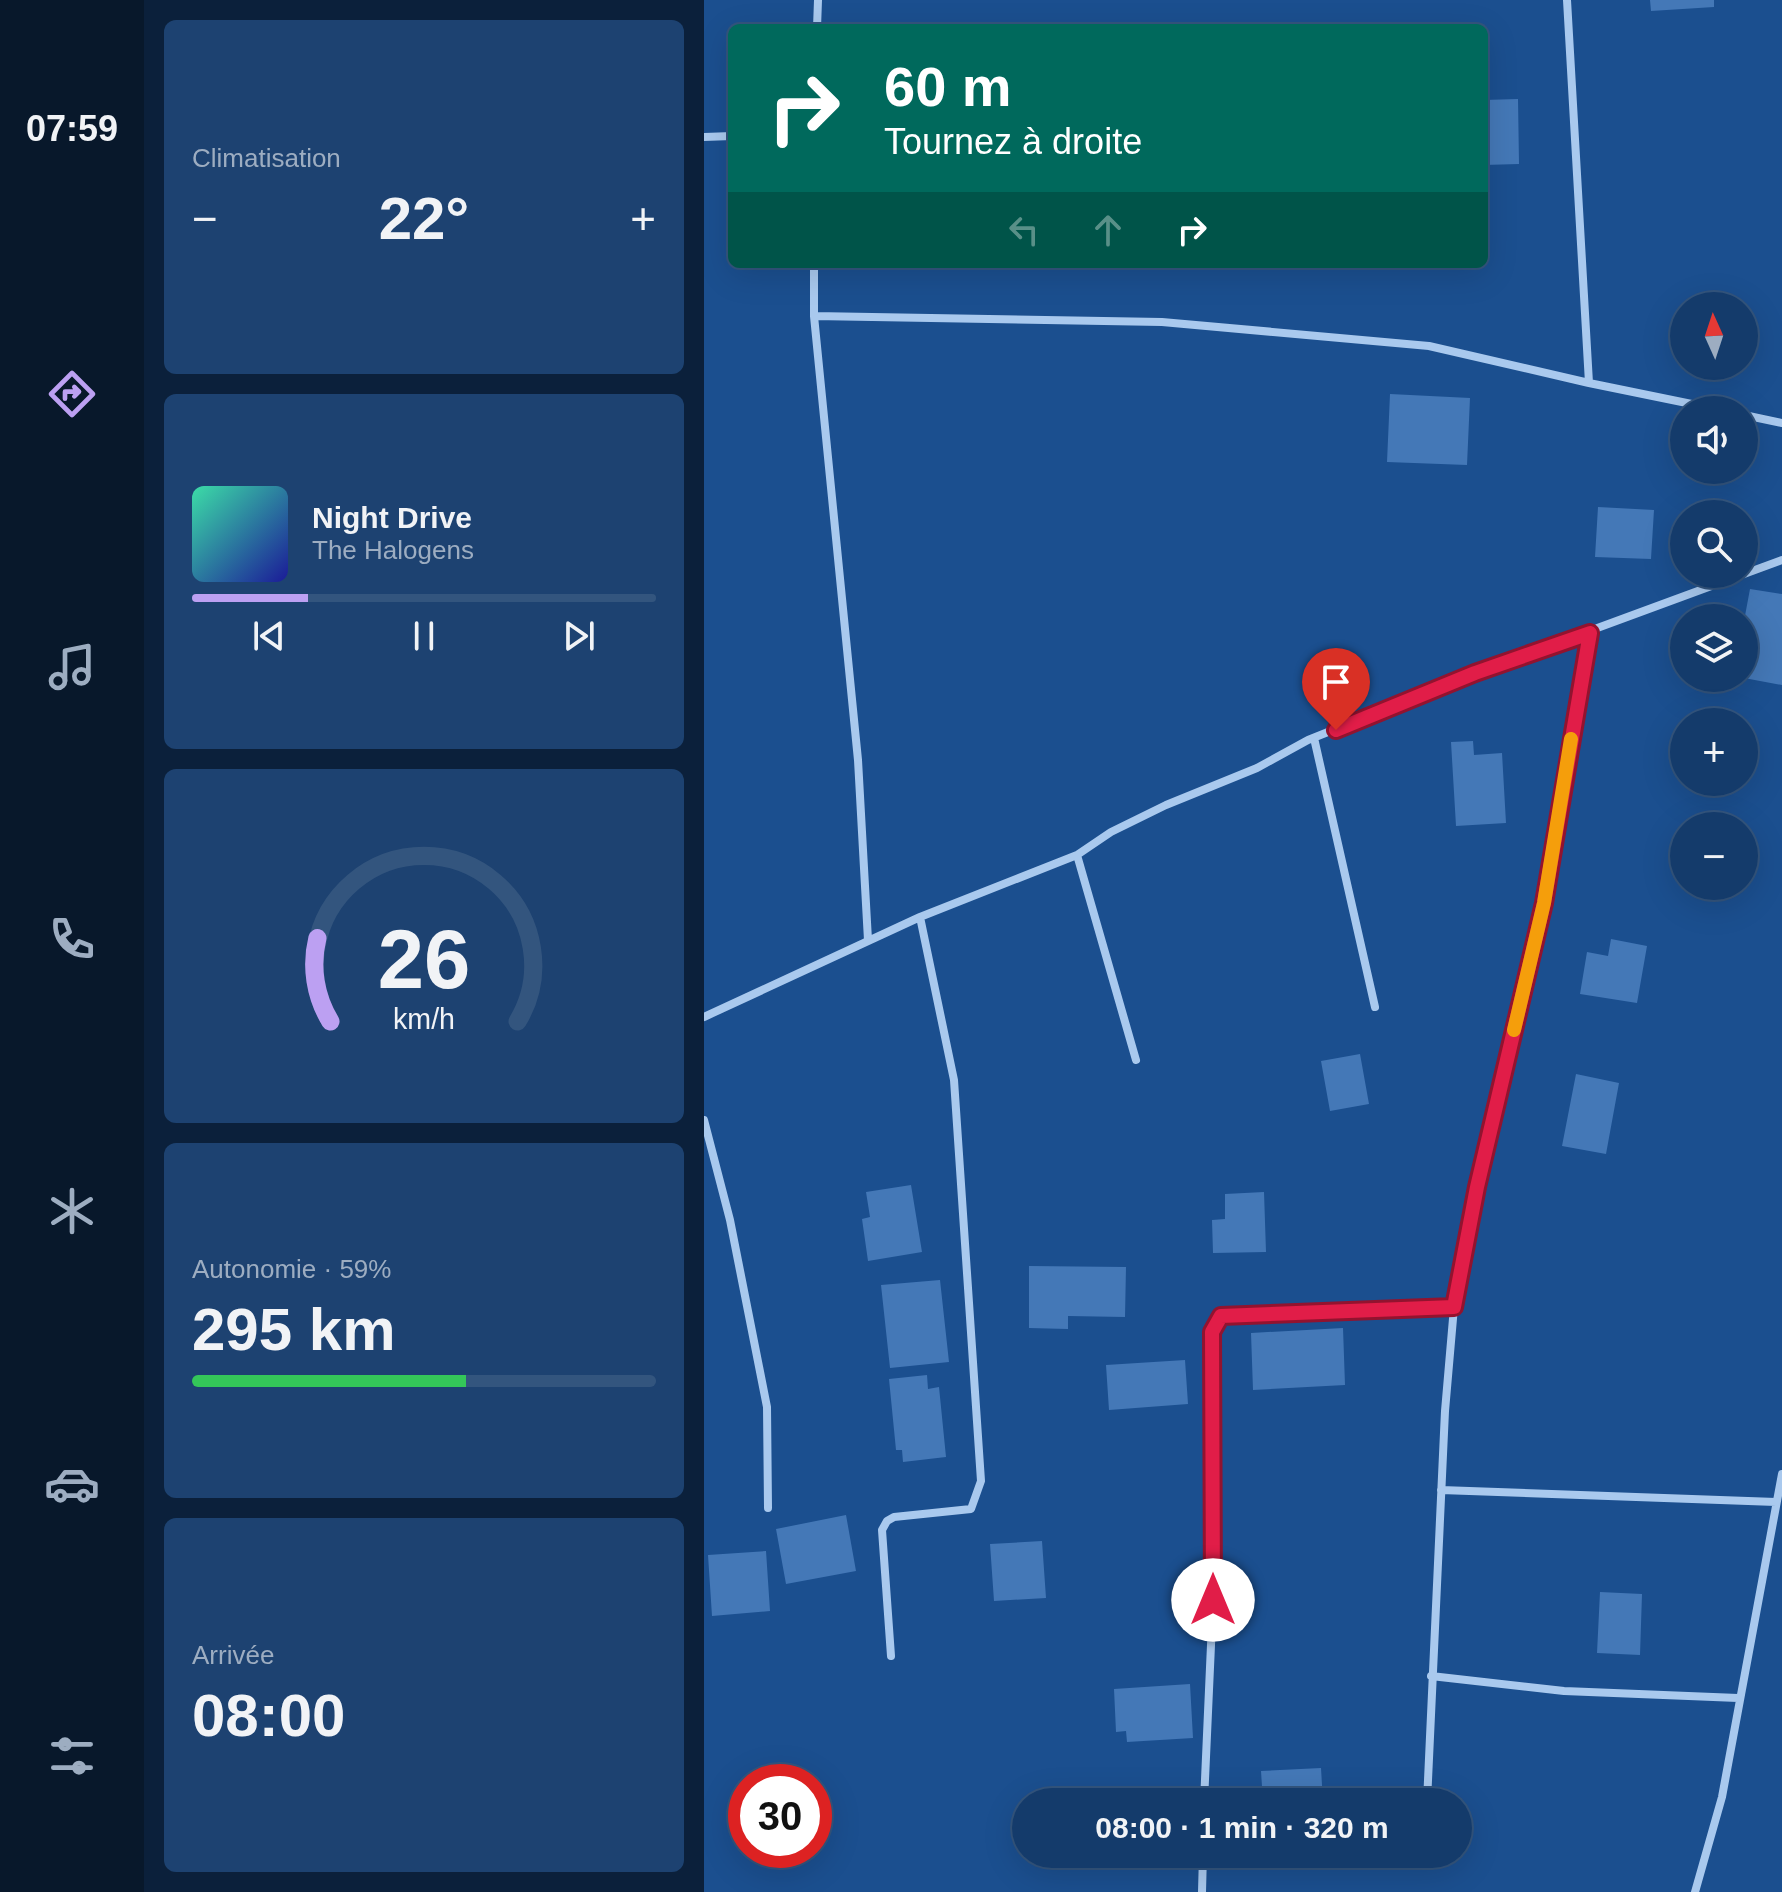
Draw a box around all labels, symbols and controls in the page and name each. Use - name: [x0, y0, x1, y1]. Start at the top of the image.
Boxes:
- text: 60 m: [884, 55, 1012, 118]
- icon: right: [752, 56, 856, 160]
- text: 07:59: [26, 108, 118, 149]
- text: Tournez à droite: [884, 121, 1142, 162]
- text: Climatisation: [192, 143, 341, 173]
- text: 22°: [379, 185, 469, 252]
- text: −: [192, 194, 218, 243]
- text: +: [630, 194, 656, 243]
- icon: left: [1002, 208, 1046, 252]
- icon: ahead: [1086, 208, 1130, 252]
- icon: right: [1170, 208, 1214, 252]
- north arrow: [1670, 292, 1758, 380]
- map controls: [1670, 292, 1758, 900]
- icon: directions: [44, 366, 100, 422]
- button: sound: [1670, 396, 1758, 484]
- button: search: [1670, 500, 1758, 588]
- text: Night Drive: [312, 501, 472, 534]
- text: The Halogens: [312, 535, 474, 565]
- button: layers: [1670, 604, 1758, 692]
- icon: previous: [247, 614, 291, 658]
- icon: pause: [402, 614, 446, 658]
- icon: next: [557, 614, 601, 658]
- icon: music: [44, 639, 100, 695]
- pin: [1302, 648, 1370, 730]
- icon: arrive: [1314, 660, 1358, 704]
- button: +: [1670, 708, 1758, 796]
- button: −: [1670, 812, 1758, 900]
- icon: phone: [44, 911, 100, 967]
- text: 26: [378, 913, 470, 1006]
- text: km/h: [393, 1003, 455, 1035]
- icon: climate: [44, 1183, 100, 1239]
- text: Autonomie · 59%: [192, 1254, 391, 1284]
- text: 295 km: [192, 1296, 396, 1363]
- icon: car: [44, 1456, 100, 1512]
- position arrow: [1171, 1558, 1255, 1642]
- text: Arrivée: [192, 1640, 274, 1670]
- text: 08:00: [192, 1682, 345, 1749]
- icon: filters: [44, 1728, 100, 1784]
- speed limit sign: 30: [728, 1764, 832, 1868]
- text: 08:00 · 1 min · 320 m: [1095, 1811, 1389, 1844]

